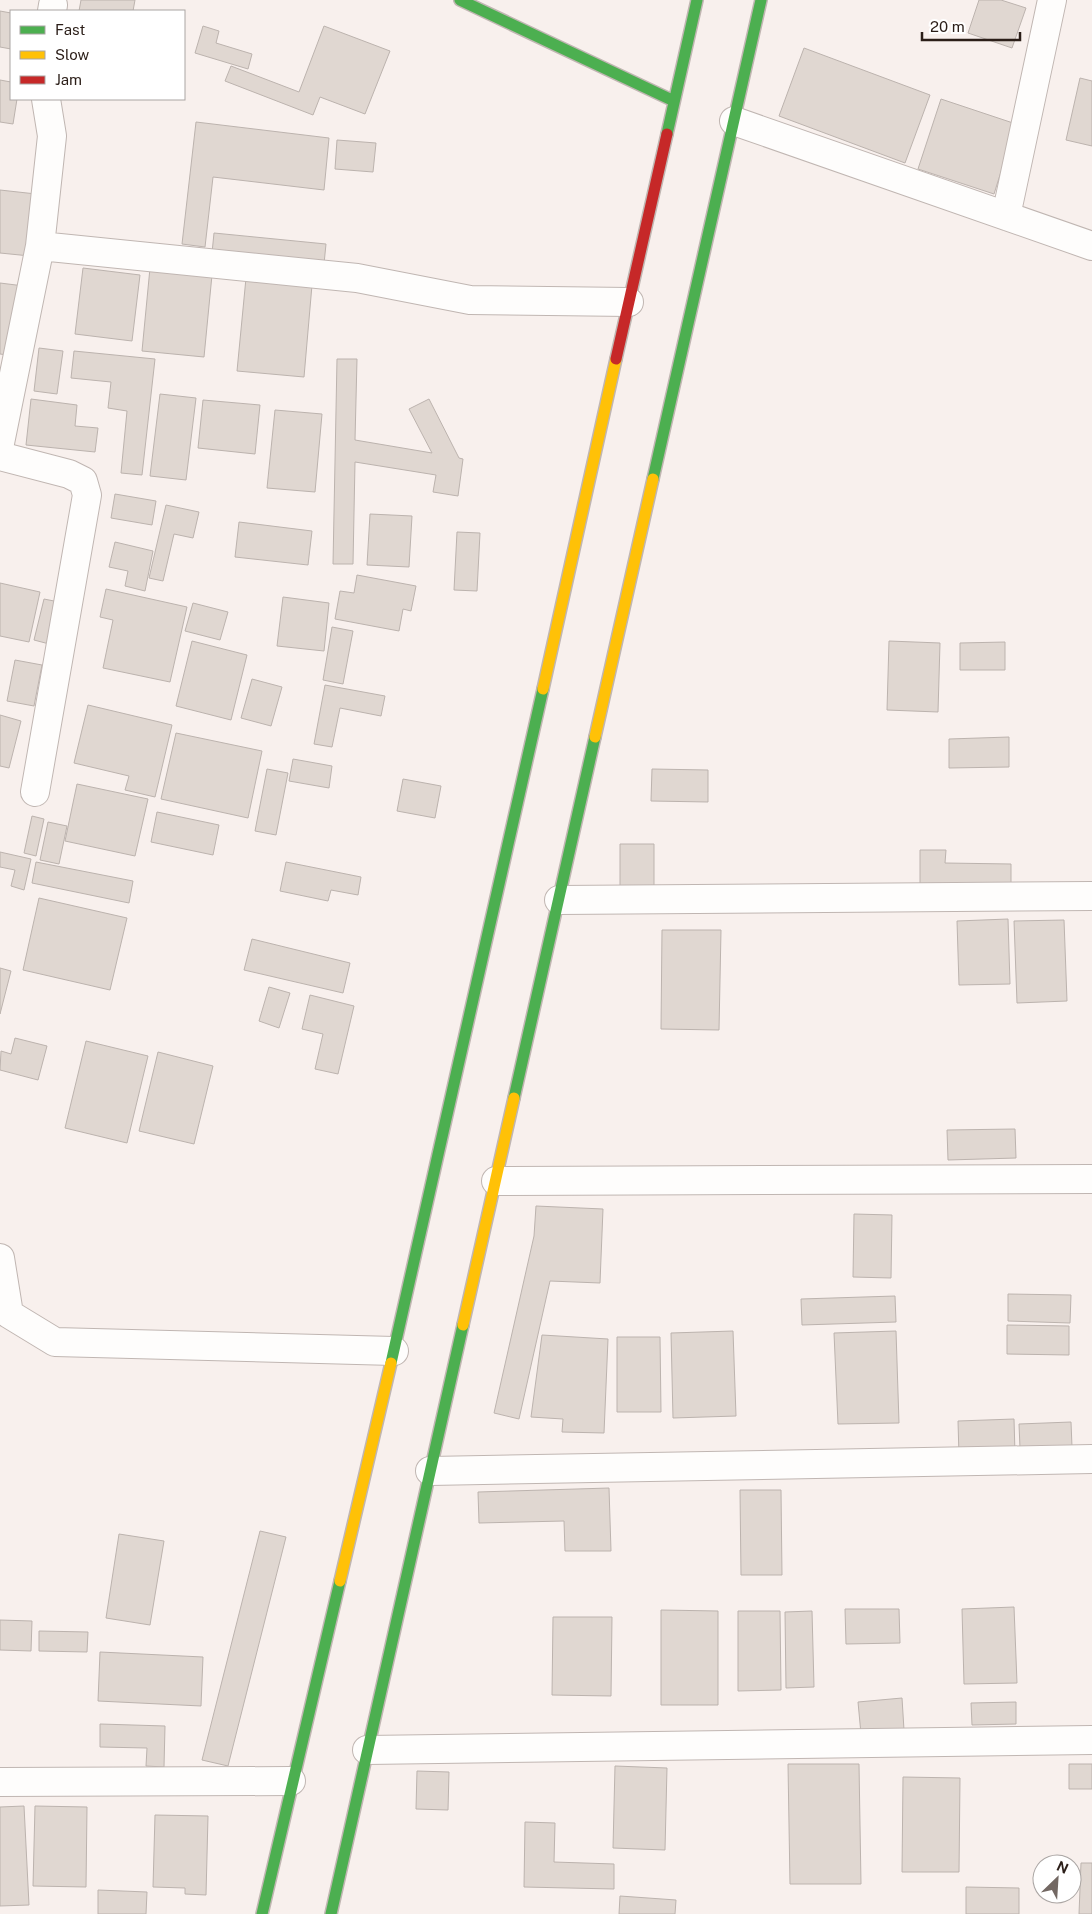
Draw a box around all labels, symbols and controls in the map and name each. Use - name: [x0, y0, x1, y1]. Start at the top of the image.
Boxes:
- legend: [10, 10, 185, 100]
- scale bar: [922, 10, 1020, 42]
- text: 20 m: [930, 18, 965, 35]
- text: Fast: [55, 21, 85, 38]
- text: Slow: [55, 46, 90, 63]
- text: Jam: [55, 71, 82, 88]
- north arrow: [1032, 1854, 1082, 1904]
- text: N: [1054, 1858, 1071, 1877]

